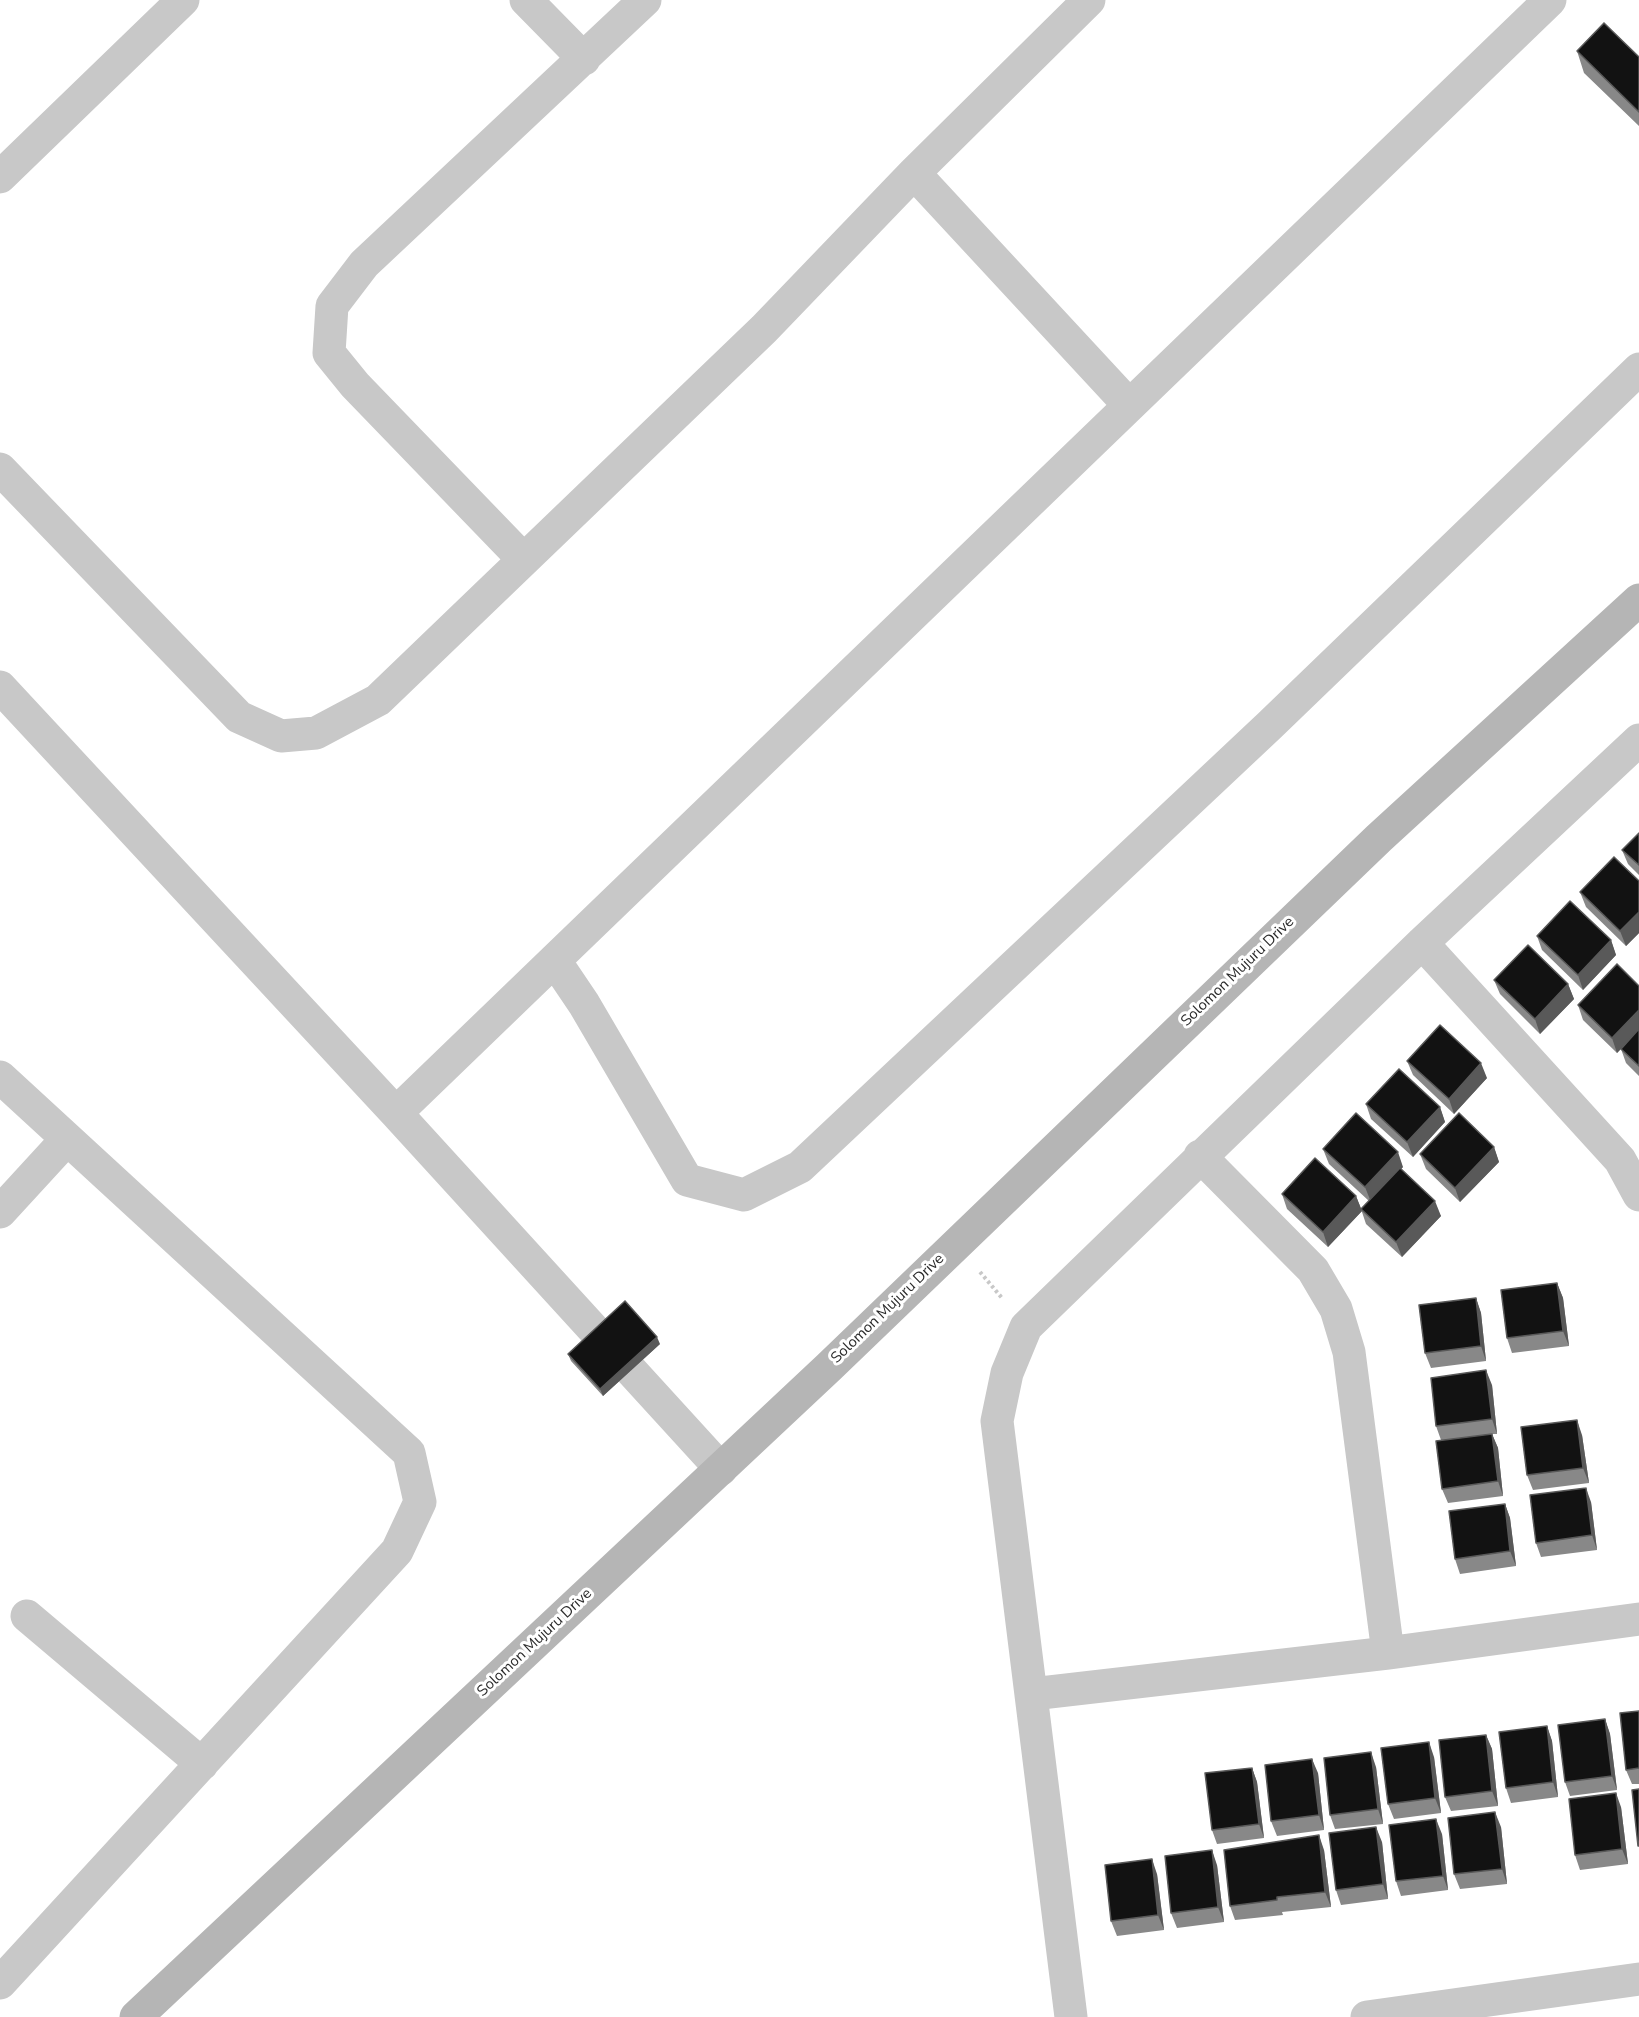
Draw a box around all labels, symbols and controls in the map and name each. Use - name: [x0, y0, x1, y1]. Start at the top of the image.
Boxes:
- street label: Solomon Mujuru Drive: [1178, 913, 1298, 1031]
- street label: Solomon Mujuru Drive: [828, 1250, 948, 1368]
- street label: Solomon Mujuru Drive: [474, 1585, 596, 1701]

